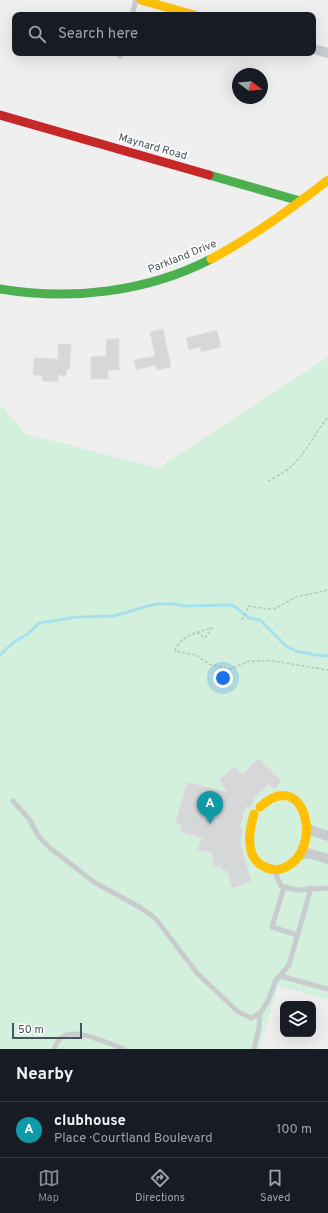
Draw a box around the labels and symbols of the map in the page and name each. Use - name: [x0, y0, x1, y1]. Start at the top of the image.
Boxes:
- north arrow: [232, 68, 268, 104]
- street label: Maynard Road: [117, 130, 189, 163]
- street label: Parkland Drive: [146, 237, 219, 277]
- your location: [213, 668, 233, 688]
- pin: A: [197, 791, 223, 824]
- scale bar: [12, 1021, 82, 1040]

